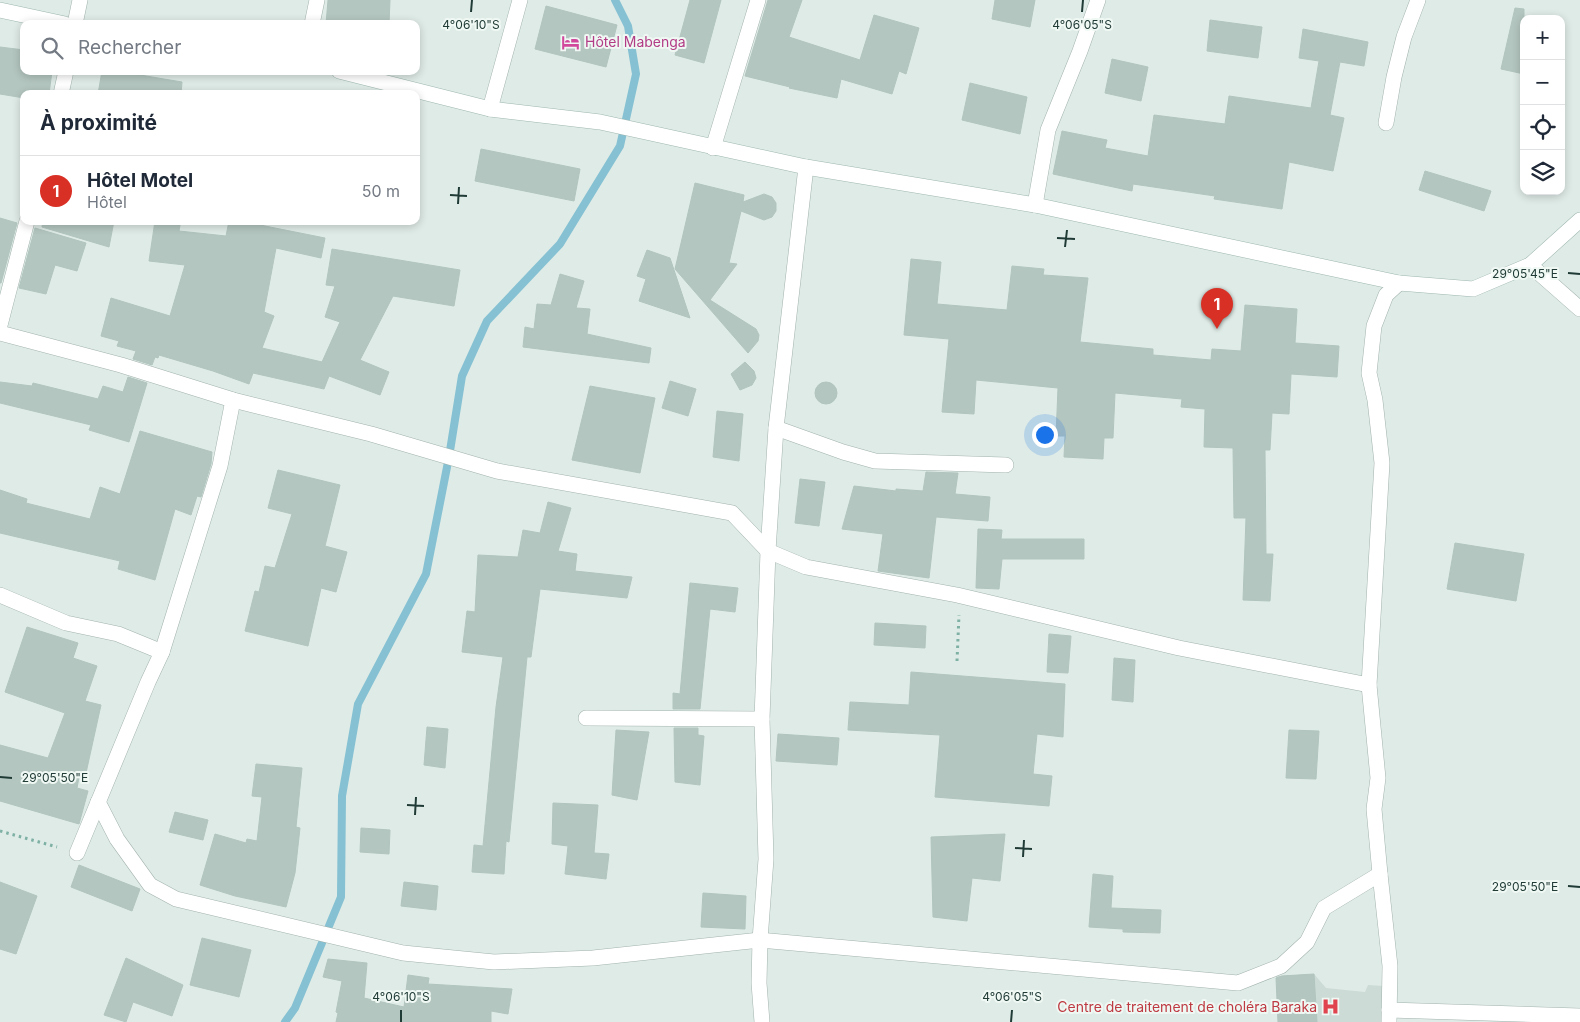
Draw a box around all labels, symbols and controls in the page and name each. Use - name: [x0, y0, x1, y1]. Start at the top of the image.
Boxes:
- map controls: [1520, 15, 1565, 195]
- button: +: [1520, 15, 1565, 60]
- text: 4°06'10"S: [442, 17, 500, 32]
- text: 4°06'05"S: [1052, 17, 1112, 32]
- search box: [20, 20, 420, 75]
- hotel icon: Hôtel Mabenga: [561, 32, 581, 52]
- place label: Hôtel Mabenga: [585, 33, 686, 50]
- icon: search: [38, 34, 66, 62]
- text: Rechercher: [78, 36, 181, 59]
- button: −: [1520, 60, 1565, 105]
- button: locate: [1520, 105, 1565, 150]
- text: À proximité: [40, 110, 157, 135]
- button: layers: [1520, 150, 1565, 195]
- text: Hôtel Motel: [87, 169, 193, 192]
- text: 1: [53, 181, 59, 201]
- text: 50 m: [362, 181, 400, 201]
- text: Hôtel: [87, 192, 127, 212]
- text: 29°05'45"E: [1492, 266, 1558, 281]
- pin: 1: [1201, 288, 1233, 329]
- your location: [1032, 422, 1058, 448]
- text: 29°05'50"E: [22, 770, 88, 785]
- text: 29°05'50"E: [1492, 879, 1558, 894]
- text: 4°06'10"S: [372, 989, 430, 1004]
- text: 4°06'05"S: [982, 989, 1042, 1004]
- hospital icon: Centre de traitement de choléra Baraka: [1321, 997, 1341, 1017]
- place label: Centre de traitement de choléra Baraka: [1057, 998, 1317, 1015]

